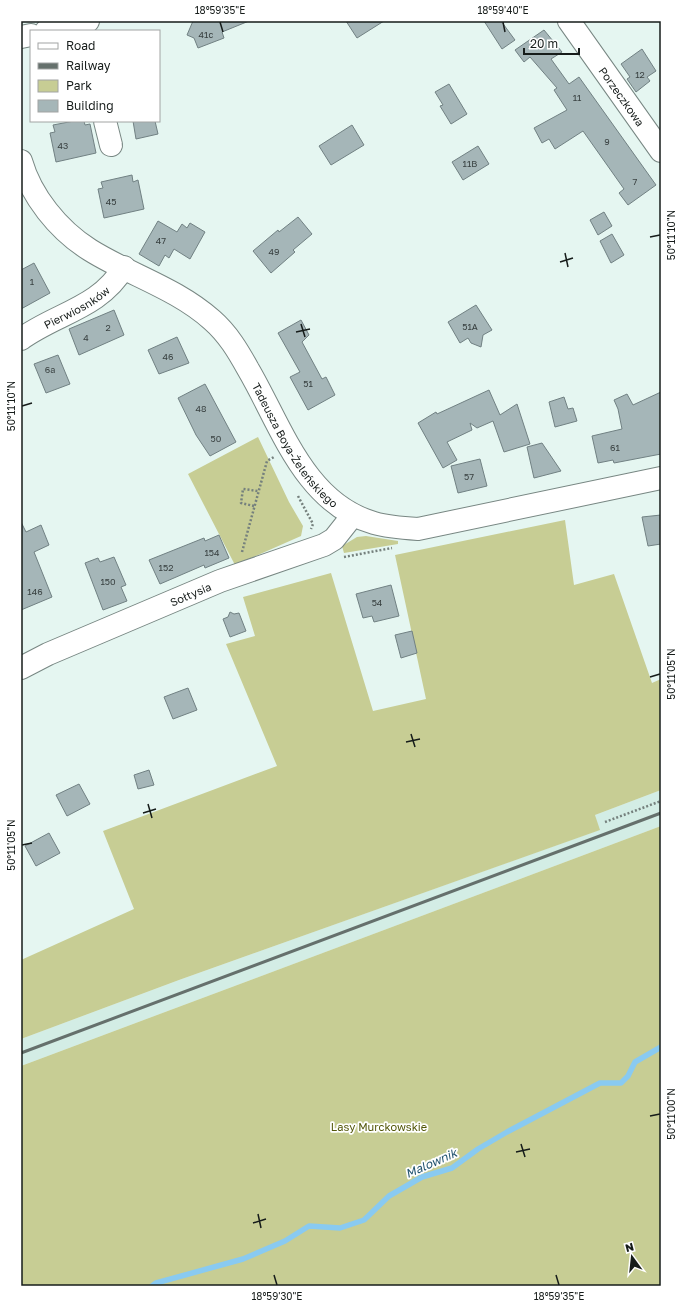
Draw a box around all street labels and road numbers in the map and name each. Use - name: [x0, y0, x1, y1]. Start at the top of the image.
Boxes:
- street label: Porzeczkowa: [597, 64, 647, 128]
- street label: Pierwiosnków: [41, 283, 112, 331]
- street label: Tadeusza Boya-Żeleńskiego: [250, 380, 341, 510]
- street label: Sołtysia: [168, 579, 213, 608]

